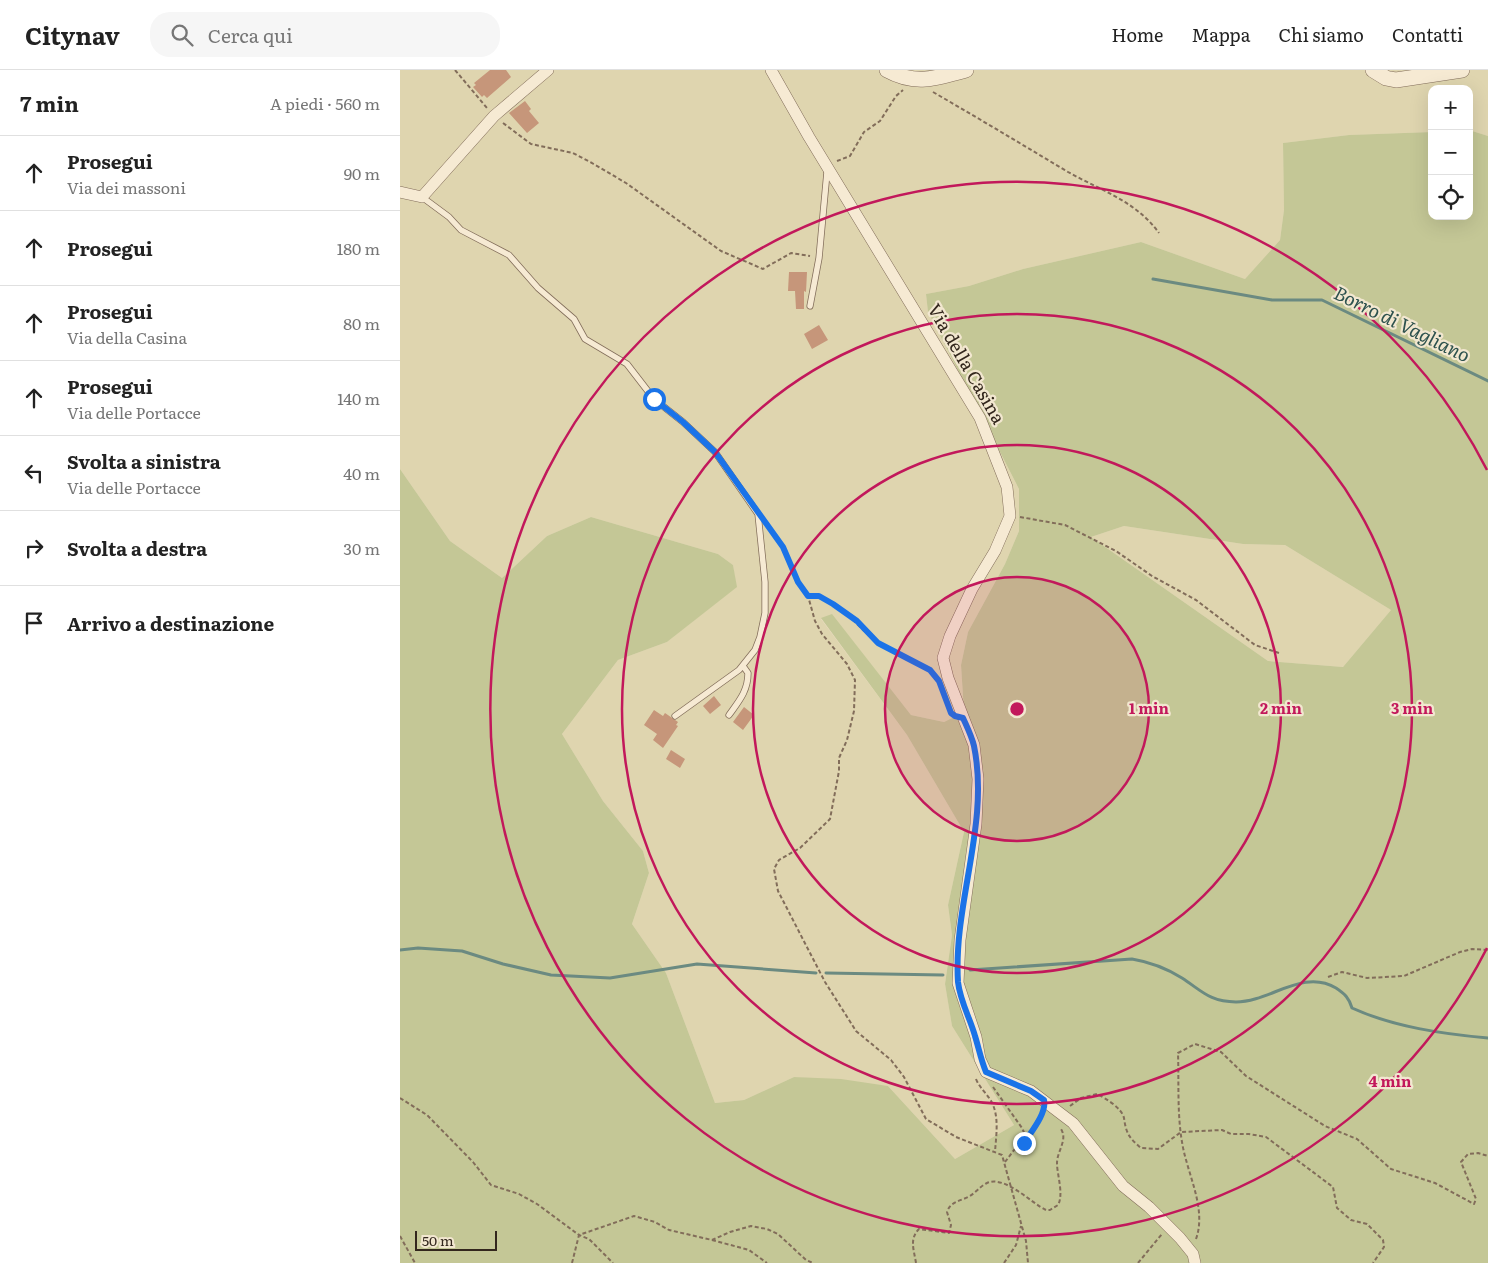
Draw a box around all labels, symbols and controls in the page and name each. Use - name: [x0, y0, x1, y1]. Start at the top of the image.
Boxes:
- search box: [150, 12, 500, 57]
- text: Citynav: [25, 17, 120, 52]
- icon: search: [168, 21, 196, 49]
- text: Cerca qui: [208, 21, 292, 49]
- text: Home: [1111, 21, 1163, 48]
- text: Mappa: [1191, 21, 1250, 48]
- text: Chi siamo: [1278, 21, 1364, 48]
- text: Contatti: [1392, 21, 1463, 48]
- map controls: [1428, 85, 1473, 220]
- button: +: [1428, 85, 1473, 130]
- text: 7 min: [20, 87, 79, 118]
- text: A piedi · 560 m: [270, 91, 380, 115]
- button: −: [1428, 130, 1473, 175]
- text: Prosegui: [67, 147, 153, 175]
- icon: ahead: [20, 159, 48, 187]
- text: 90 m: [344, 161, 380, 185]
- text: Via dei massoni: [67, 175, 186, 199]
- button: locate: [1428, 175, 1473, 220]
- icon: ahead: [20, 234, 48, 262]
- text: Prosegui: [67, 234, 153, 262]
- text: 180 m: [337, 236, 380, 260]
- water label: Borro di Vagliano: [1330, 278, 1475, 368]
- text: Prosegui: [67, 297, 153, 325]
- street label: Via della Casina: [922, 298, 1013, 429]
- icon: ahead: [20, 309, 48, 337]
- text: 80 m: [343, 311, 380, 335]
- text: Via della Casina: [67, 325, 187, 349]
- text: Prosegui: [67, 372, 153, 400]
- icon: ahead: [20, 384, 48, 412]
- text: 140 m: [337, 386, 380, 410]
- route start: [643, 388, 666, 411]
- text: Via delle Portacce: [67, 400, 201, 424]
- text: Svolta a sinistra: [67, 447, 221, 475]
- icon: left: [20, 459, 48, 487]
- text: 40 m: [343, 461, 380, 485]
- text: Via delle Portacce: [67, 475, 201, 499]
- icon: right: [20, 534, 48, 562]
- text: Svolta a destra: [67, 534, 207, 562]
- text: 30 m: [343, 536, 380, 560]
- icon: arrive: [20, 609, 48, 637]
- text: Arrivo a destinazione: [67, 609, 274, 637]
- text: 1 min: [1129, 696, 1170, 719]
- text: 2 min: [1260, 696, 1303, 719]
- text: 3 min: [1391, 696, 1434, 719]
- centre of rings: [1008, 700, 1026, 718]
- text: 4 min: [1369, 1069, 1412, 1092]
- route end: [1013, 1132, 1036, 1155]
- scale bar: [415, 1228, 498, 1251]
- text: 50 m: [422, 1230, 454, 1250]

